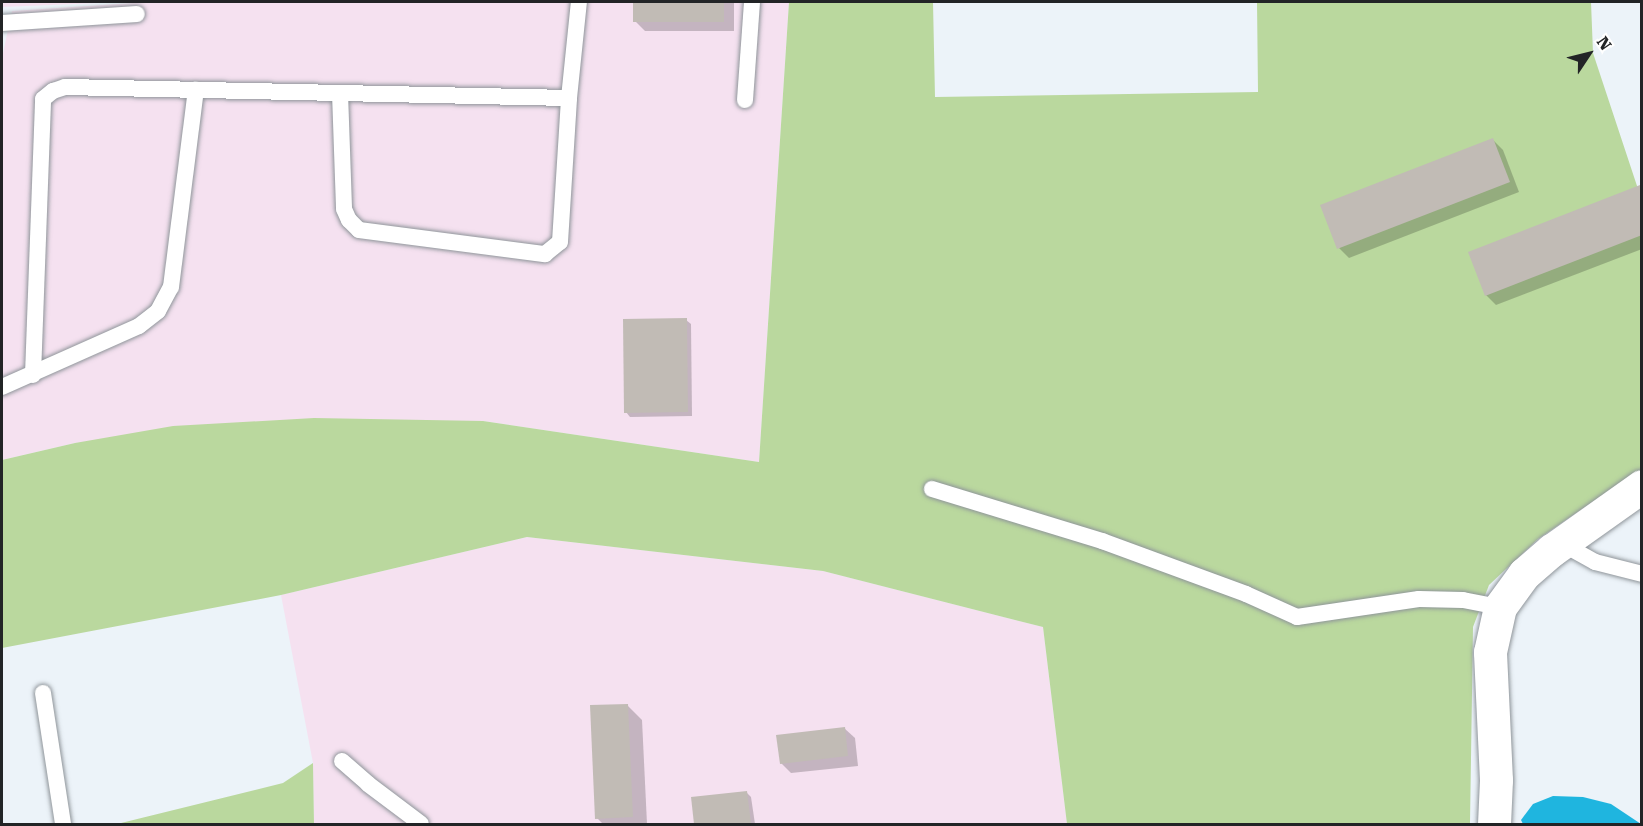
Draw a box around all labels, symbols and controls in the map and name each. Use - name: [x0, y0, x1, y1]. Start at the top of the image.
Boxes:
- north arrow: [1559, 24, 1619, 84]
- text: N: [1593, 33, 1615, 54]

